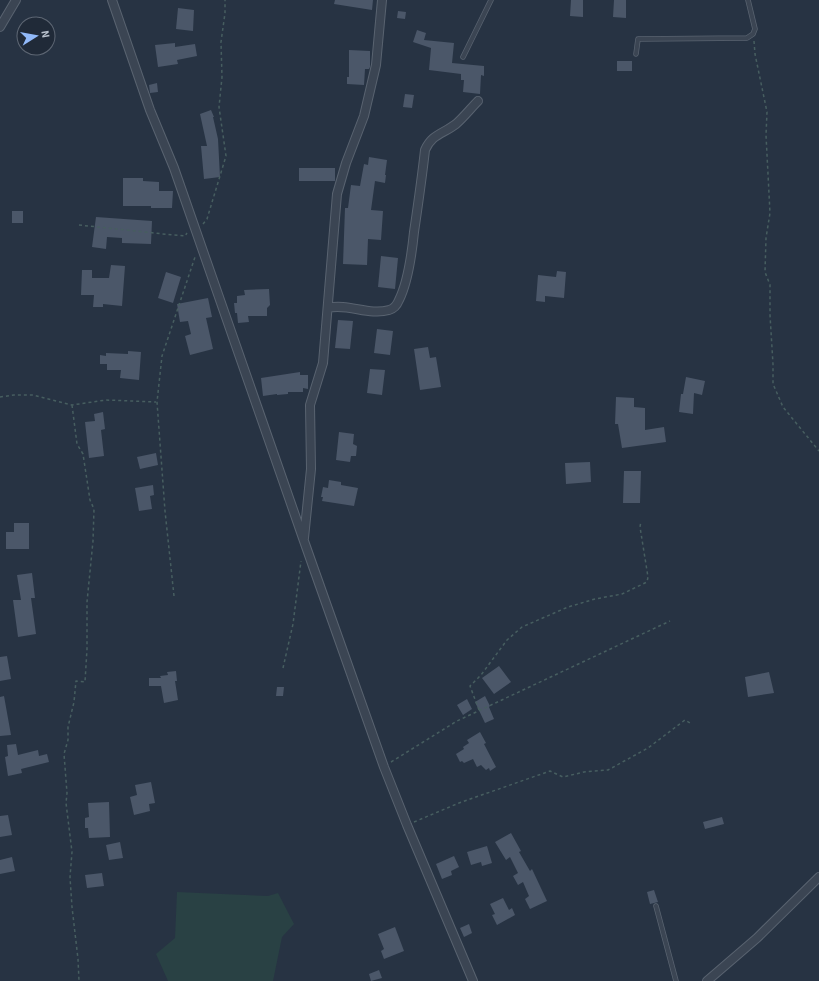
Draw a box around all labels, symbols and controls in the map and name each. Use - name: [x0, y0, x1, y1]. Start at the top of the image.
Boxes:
- north arrow: [16, 16, 56, 56]
- text: N: [37, 29, 53, 39]

